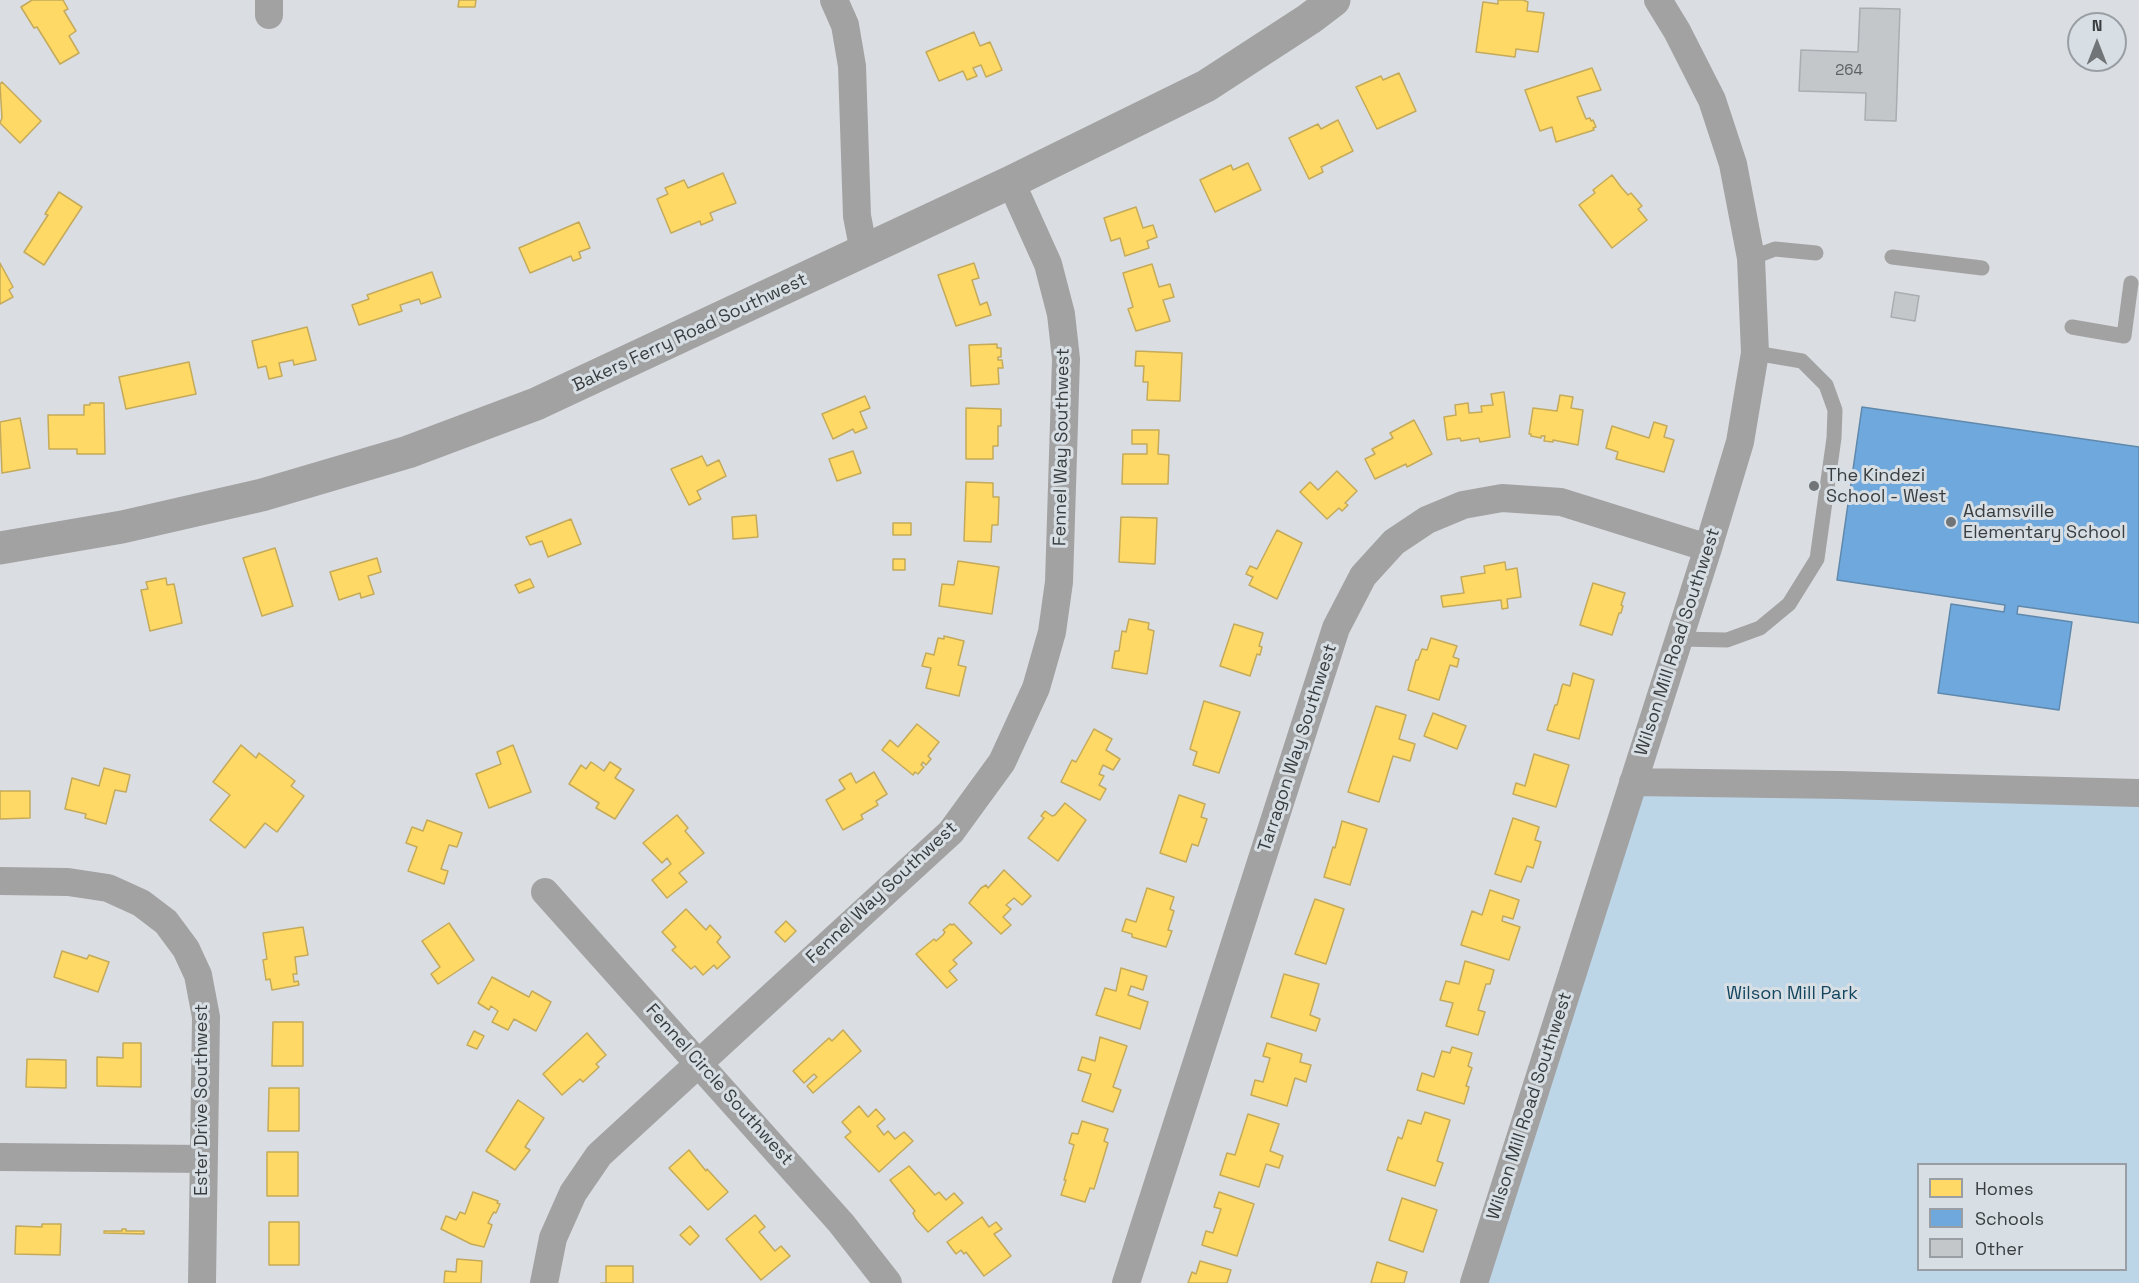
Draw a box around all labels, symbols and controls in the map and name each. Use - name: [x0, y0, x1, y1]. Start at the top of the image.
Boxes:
- north arrow: [2067, 12, 2127, 72]
- text: N: [2092, 15, 2102, 36]
- house number: 264: [1835, 62, 1863, 80]
- street label: Bakers Ferry Road Southwest: [569, 269, 811, 397]
- street label: Fennel Way Southwest: [1049, 348, 1075, 546]
- place label: The Kindezi School - West: [1826, 465, 1947, 508]
- marker: The Kindezi School - West: [1807, 479, 1821, 493]
- place label: Adamsville Elementary School: [1963, 501, 2126, 544]
- marker: Adamsville Elementary School: [1944, 515, 1958, 529]
- street label: Wilson Mill Road Southwest: [1631, 526, 1725, 758]
- street label: Tarragon Way Southwest: [1254, 641, 1342, 855]
- street label: Fennel Way Southwest: [802, 818, 962, 968]
- park label: Wilson Mill Park: [1726, 983, 1858, 1005]
- street label: Wilson Mill Road Southwest: [1483, 990, 1577, 1222]
- street label: Fennel Circle Southwest: [641, 1000, 797, 1170]
- street label: Ester Drive Southwest: [191, 1004, 213, 1196]
- legend: [1917, 1163, 2127, 1271]
- text: Homes: [1975, 1177, 2034, 1200]
- text: Schools: [1975, 1207, 2044, 1230]
- text: Other: [1975, 1237, 2024, 1260]

